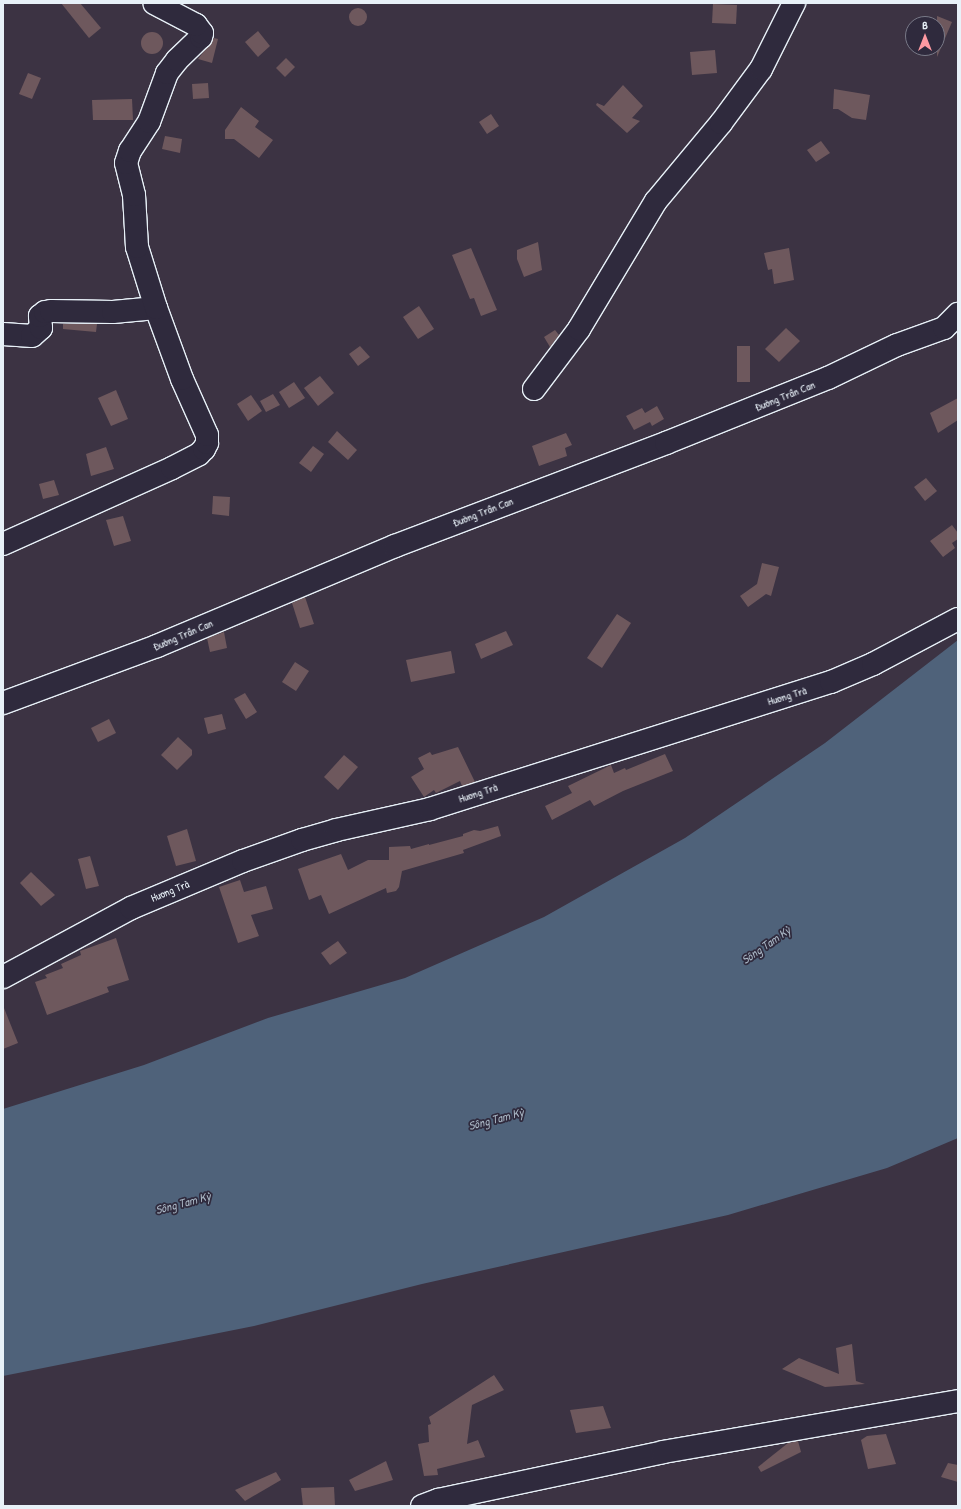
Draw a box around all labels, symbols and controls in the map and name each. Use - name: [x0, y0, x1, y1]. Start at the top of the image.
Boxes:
- north arrow: [905, 16, 945, 56]
- text: B: [922, 18, 928, 32]
- street label: Đường Trần Can: [753, 378, 817, 414]
- street label: Đường Trần Can: [451, 494, 515, 530]
- street label: Đường Trần Can: [151, 616, 215, 654]
- street label: Hương Trà: [766, 684, 808, 708]
- street label: Hương Trà: [457, 781, 499, 805]
- street label: Hương Trà: [149, 877, 191, 905]
- water label: Sông Tam Kỳ: [739, 923, 793, 967]
- water label: Sông Tam Kỳ: [467, 1105, 525, 1133]
- water label: Sông Tam Kỳ: [154, 1189, 212, 1217]

